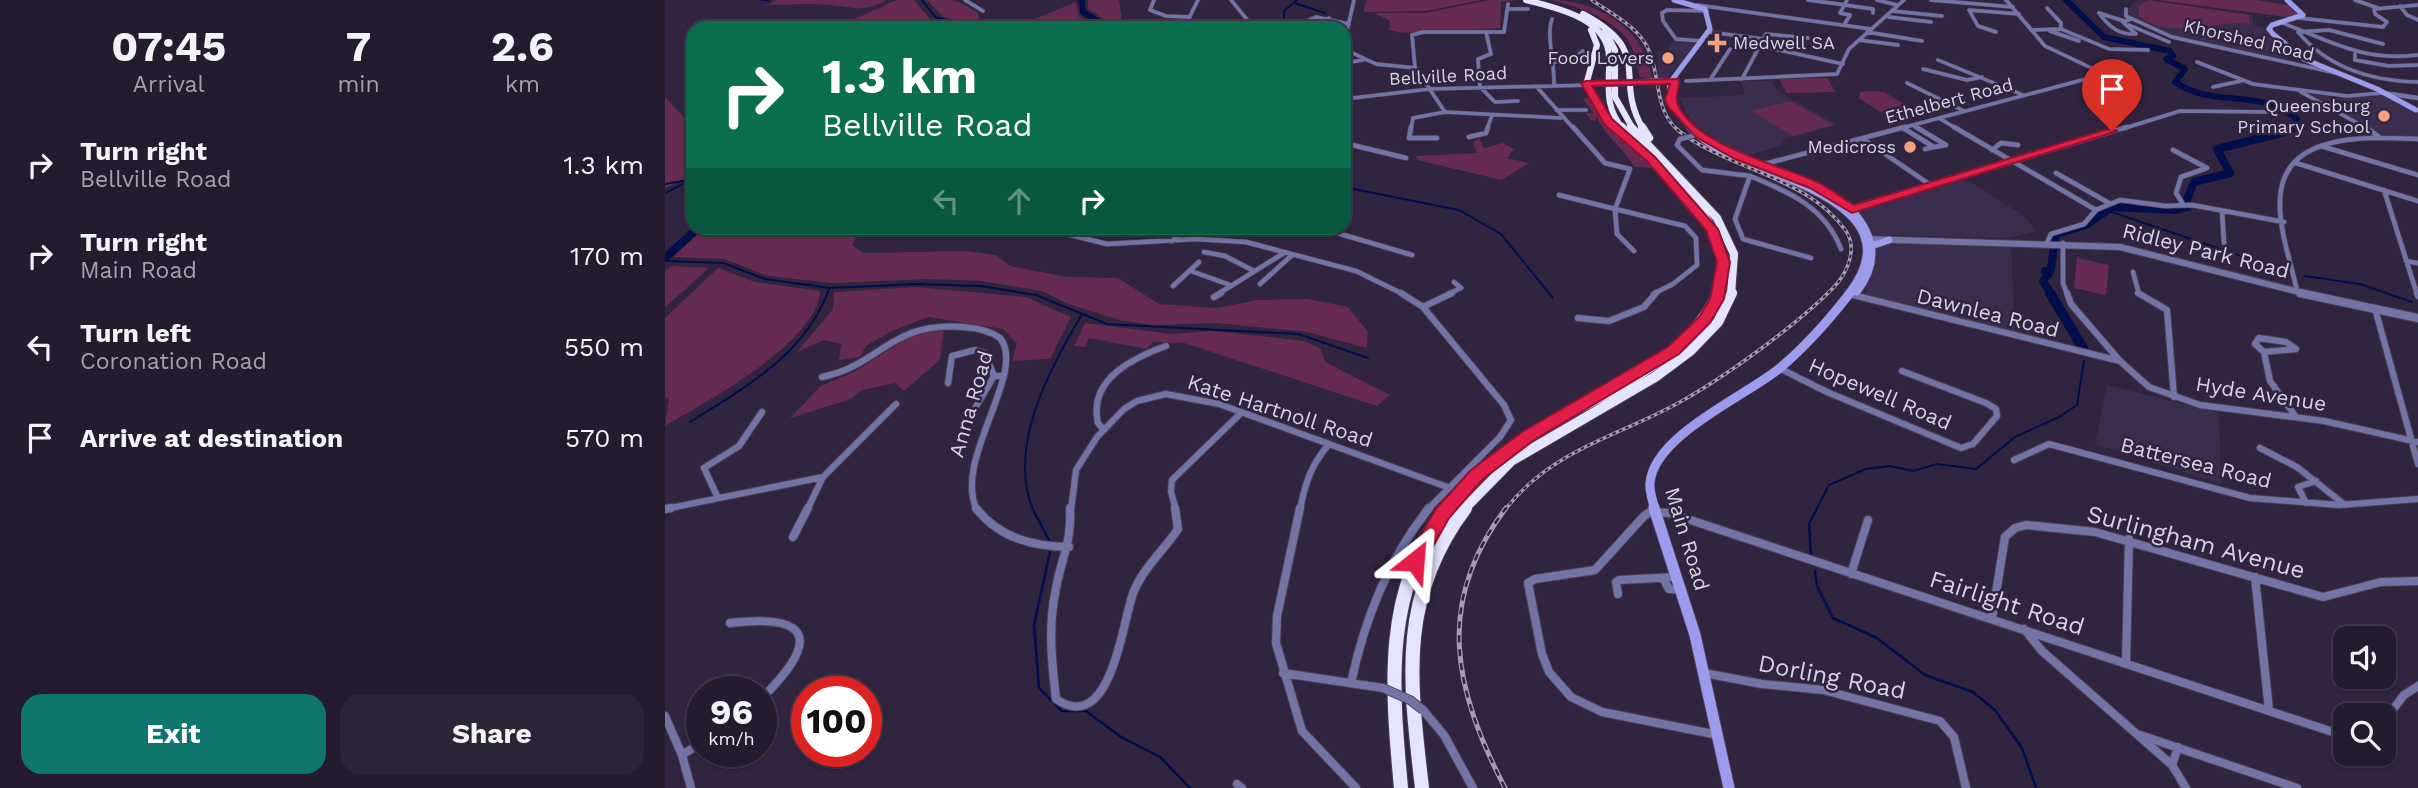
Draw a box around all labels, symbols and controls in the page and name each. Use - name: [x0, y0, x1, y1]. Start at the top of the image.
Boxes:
- street label: Khorshed Road: [2182, 14, 2316, 65]
- text: 07:45: [111, 22, 226, 71]
- text: 7: [346, 22, 371, 71]
- text: 2.6: [491, 22, 554, 71]
- place label: Medwell SA: [1733, 32, 1835, 53]
- marker: Medwell SA: [1707, 33, 1727, 53]
- text: 1.3 km: [822, 47, 977, 105]
- place label: Food Lovers: [1547, 47, 1654, 68]
- icon: right: [707, 49, 798, 140]
- marker: Food Lovers: [1660, 50, 1676, 66]
- pin: [2082, 59, 2142, 131]
- street label: Bellville Road: [1388, 62, 1508, 89]
- icon: arrive: [2093, 70, 2131, 108]
- text: Arrival: [133, 71, 205, 98]
- text: min: [337, 71, 380, 98]
- text: km: [505, 71, 540, 98]
- street label: Ethelbert Road: [1882, 73, 2015, 128]
- place label: Queensburg Primary School: [2237, 95, 2370, 137]
- text: Bellville Road: [822, 106, 1033, 144]
- marker: Queensburg Primary School: [2376, 108, 2392, 124]
- text: Turn right: [80, 136, 207, 166]
- place label: Medicross: [1807, 136, 1896, 157]
- marker: Medicross: [1902, 139, 1918, 155]
- icon: right: [21, 146, 59, 184]
- text: 1.3 km: [563, 150, 644, 180]
- text: Bellville Road: [80, 166, 231, 193]
- icon: left: [927, 182, 965, 220]
- icon: ahead: [1000, 182, 1038, 220]
- icon: right: [1073, 182, 1111, 220]
- street label: Ridley Park Road: [2120, 218, 2292, 283]
- text: Turn right: [80, 227, 207, 257]
- icon: right: [21, 237, 59, 275]
- text: 170 m: [570, 241, 644, 271]
- text: Main Road: [80, 257, 197, 284]
- street label: Dawnlea Road: [1914, 283, 2062, 342]
- text: Turn left: [80, 318, 191, 348]
- icon: left: [21, 328, 59, 366]
- text: 550 m: [564, 332, 644, 362]
- text: Coronation Road: [80, 348, 267, 375]
- street label: Anna Road: [943, 348, 998, 460]
- street label: Hopewell Road: [1805, 352, 1955, 435]
- street label: Kate Hartnoll Road: [1184, 369, 1376, 452]
- street label: Hyde Avenue: [2194, 371, 2328, 416]
- icon: arrive: [21, 419, 59, 457]
- text: Arrive at destination: [80, 423, 343, 453]
- text: 570 m: [565, 423, 644, 453]
- street label: Battersea Road: [2118, 432, 2274, 493]
- street label: Main Road: [1660, 484, 1715, 594]
- street label: Surlingham Avenue: [2084, 499, 2308, 585]
- position arrow: [1378, 524, 1452, 598]
- street label: Fairlight Road: [1926, 565, 2088, 641]
- map controls: [2333, 626, 2396, 766]
- button: sound: [2333, 626, 2396, 689]
- street label: Dorling Road: [1756, 649, 1908, 705]
- speed limit sign: 100: [791, 676, 882, 767]
- text: 96: [710, 691, 753, 733]
- button: Exit: [21, 694, 326, 774]
- button: Share: [340, 694, 644, 774]
- button: search: [2333, 703, 2396, 766]
- text: km/h: [708, 728, 755, 749]

